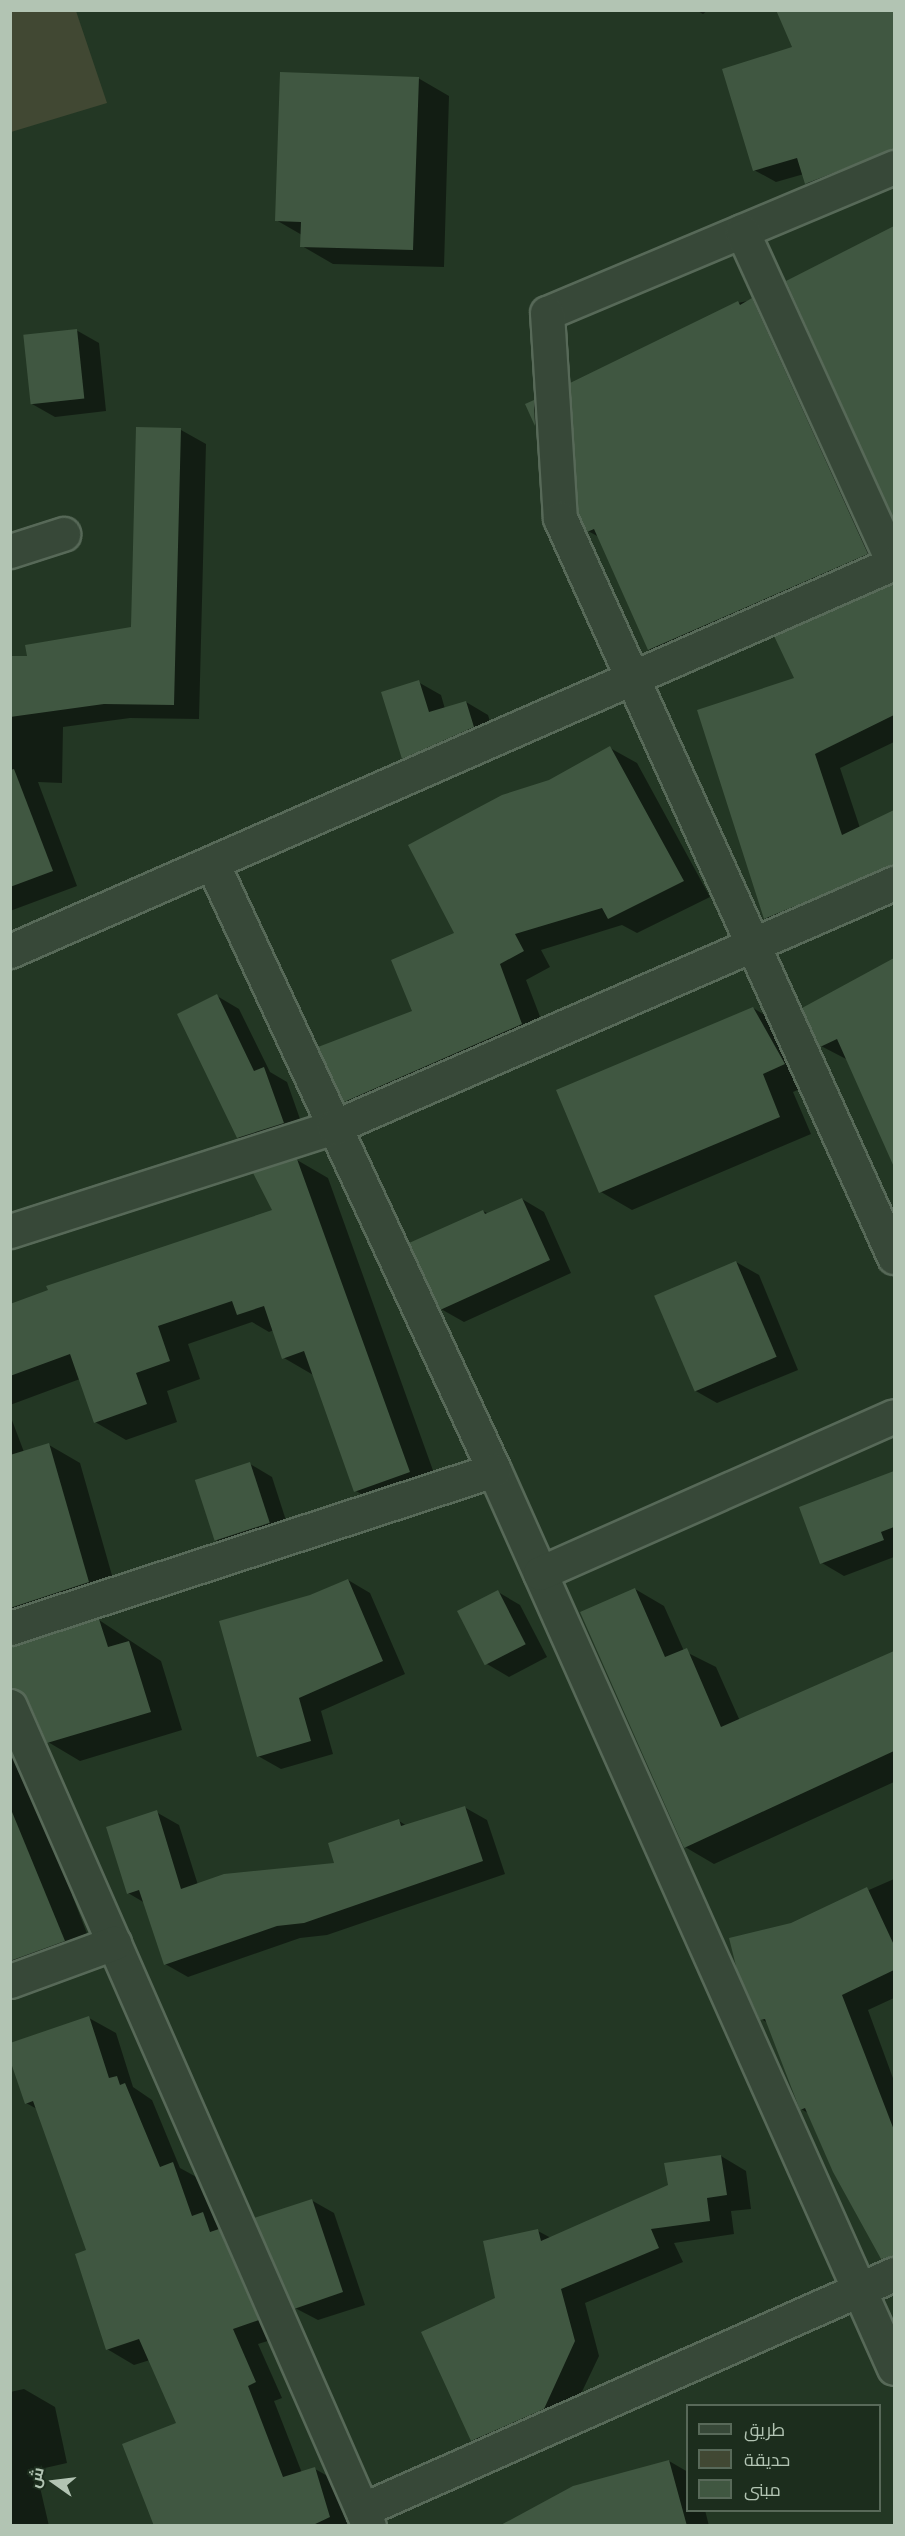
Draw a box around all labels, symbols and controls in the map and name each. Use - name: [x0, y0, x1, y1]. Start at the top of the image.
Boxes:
- legend: [686, 2404, 881, 2512]
- text: طريق: [744, 2420, 785, 2440]
- text: حديقة: [744, 2450, 790, 2470]
- north arrow: [24, 2452, 84, 2512]
- text: ش: [25, 2466, 47, 2490]
- text: مبنى: [744, 2480, 781, 2500]

